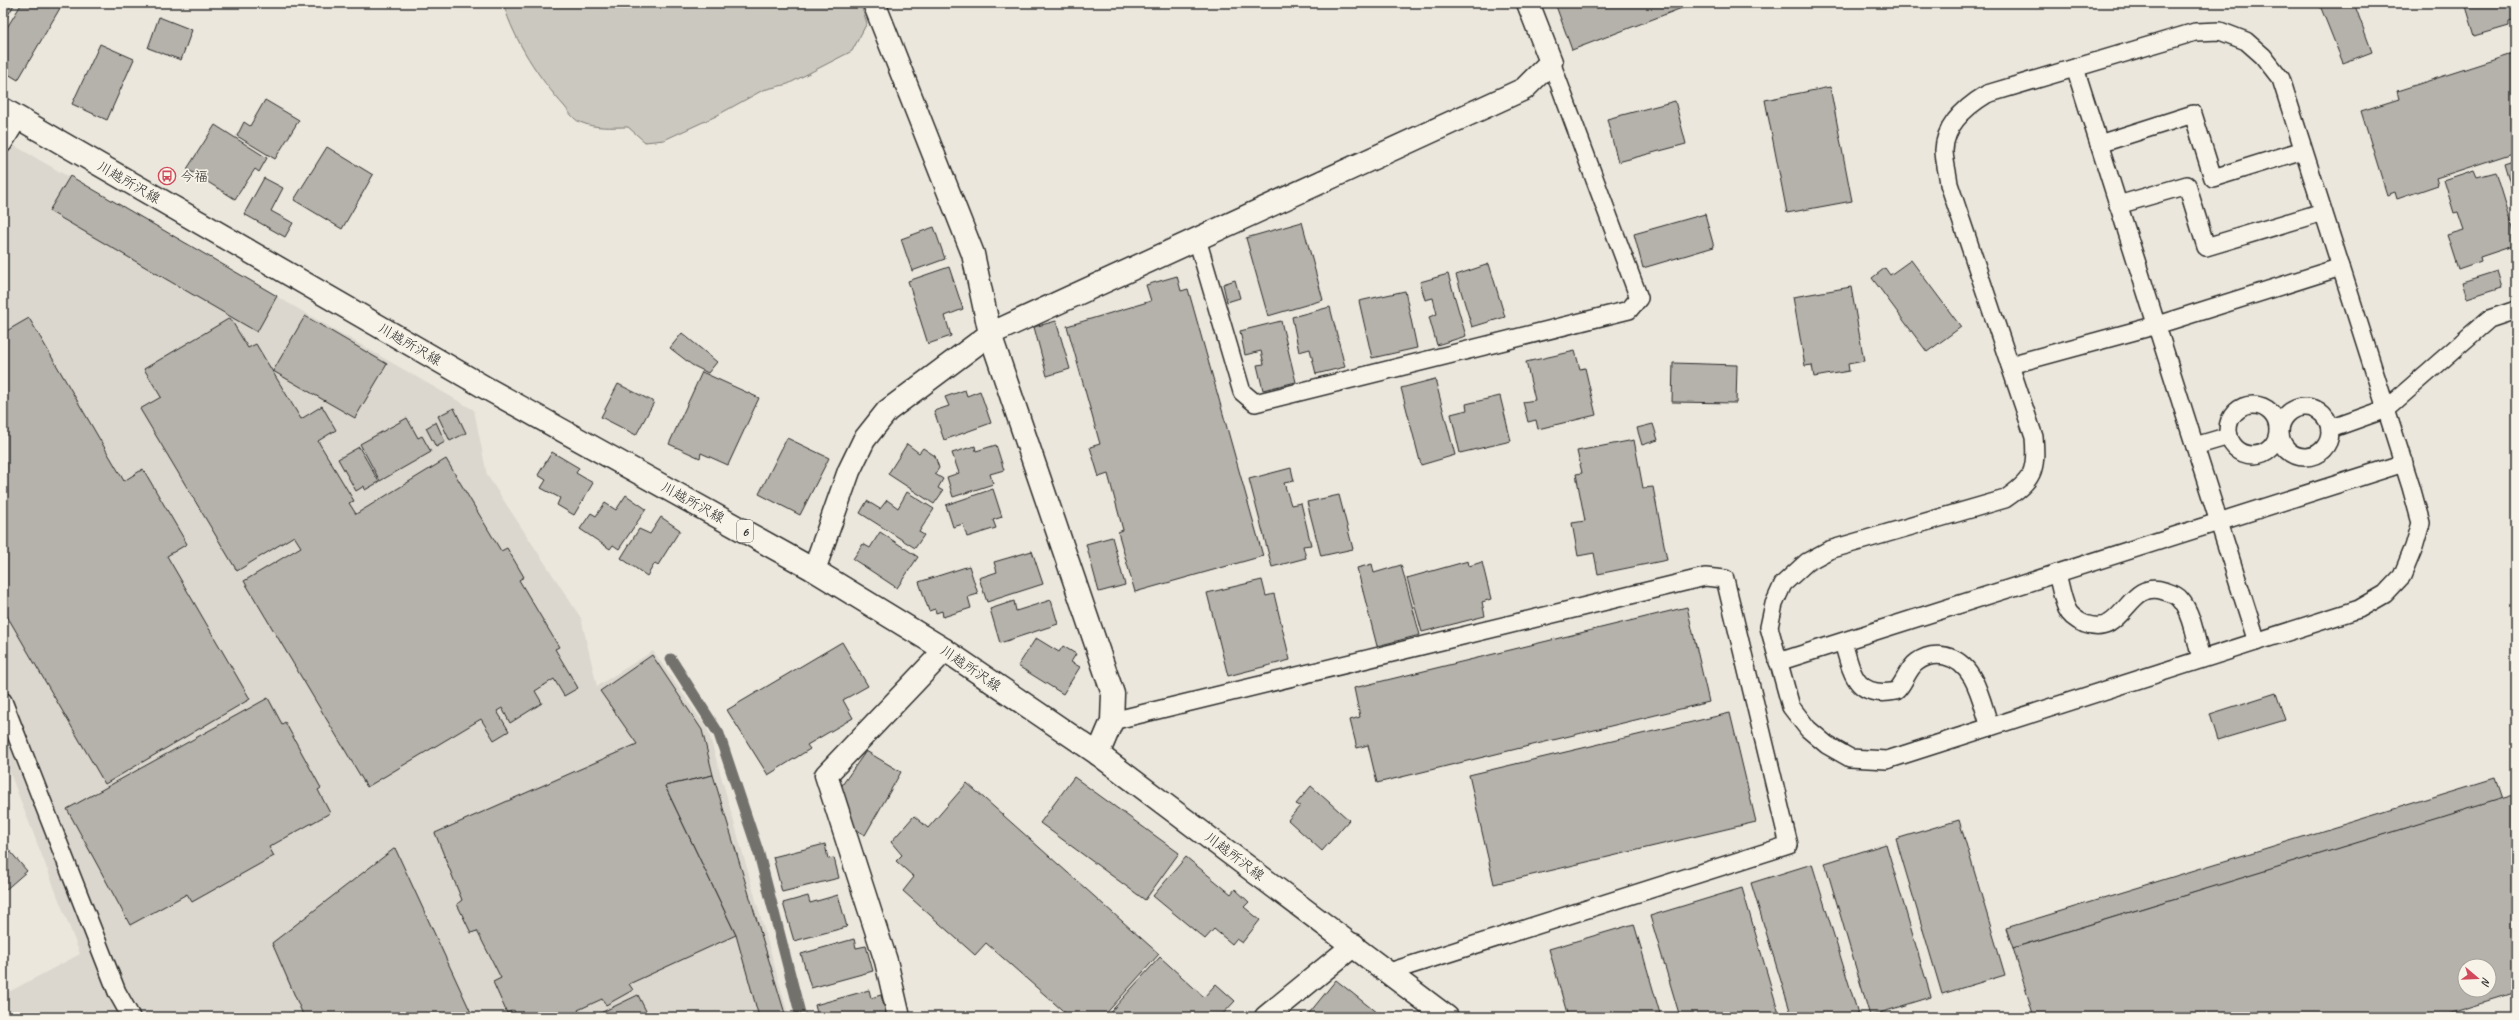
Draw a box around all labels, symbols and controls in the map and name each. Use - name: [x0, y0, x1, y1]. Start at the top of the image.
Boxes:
- street label: 川越所沢線: [94, 158, 163, 207]
- bus stop icon: 今福: [157, 166, 177, 186]
- place label: 今福: [180, 168, 208, 185]
- street label: 川越所沢線: [375, 320, 444, 369]
- street label: 川越所沢線: [658, 478, 727, 527]
- road number: 6: [737, 520, 753, 542]
- street label: 川越所沢線: [937, 642, 1004, 695]
- street label: 川越所沢線: [1202, 829, 1268, 884]
- north arrow: [2457, 958, 2497, 998]
- text: N: [2478, 976, 2494, 989]

